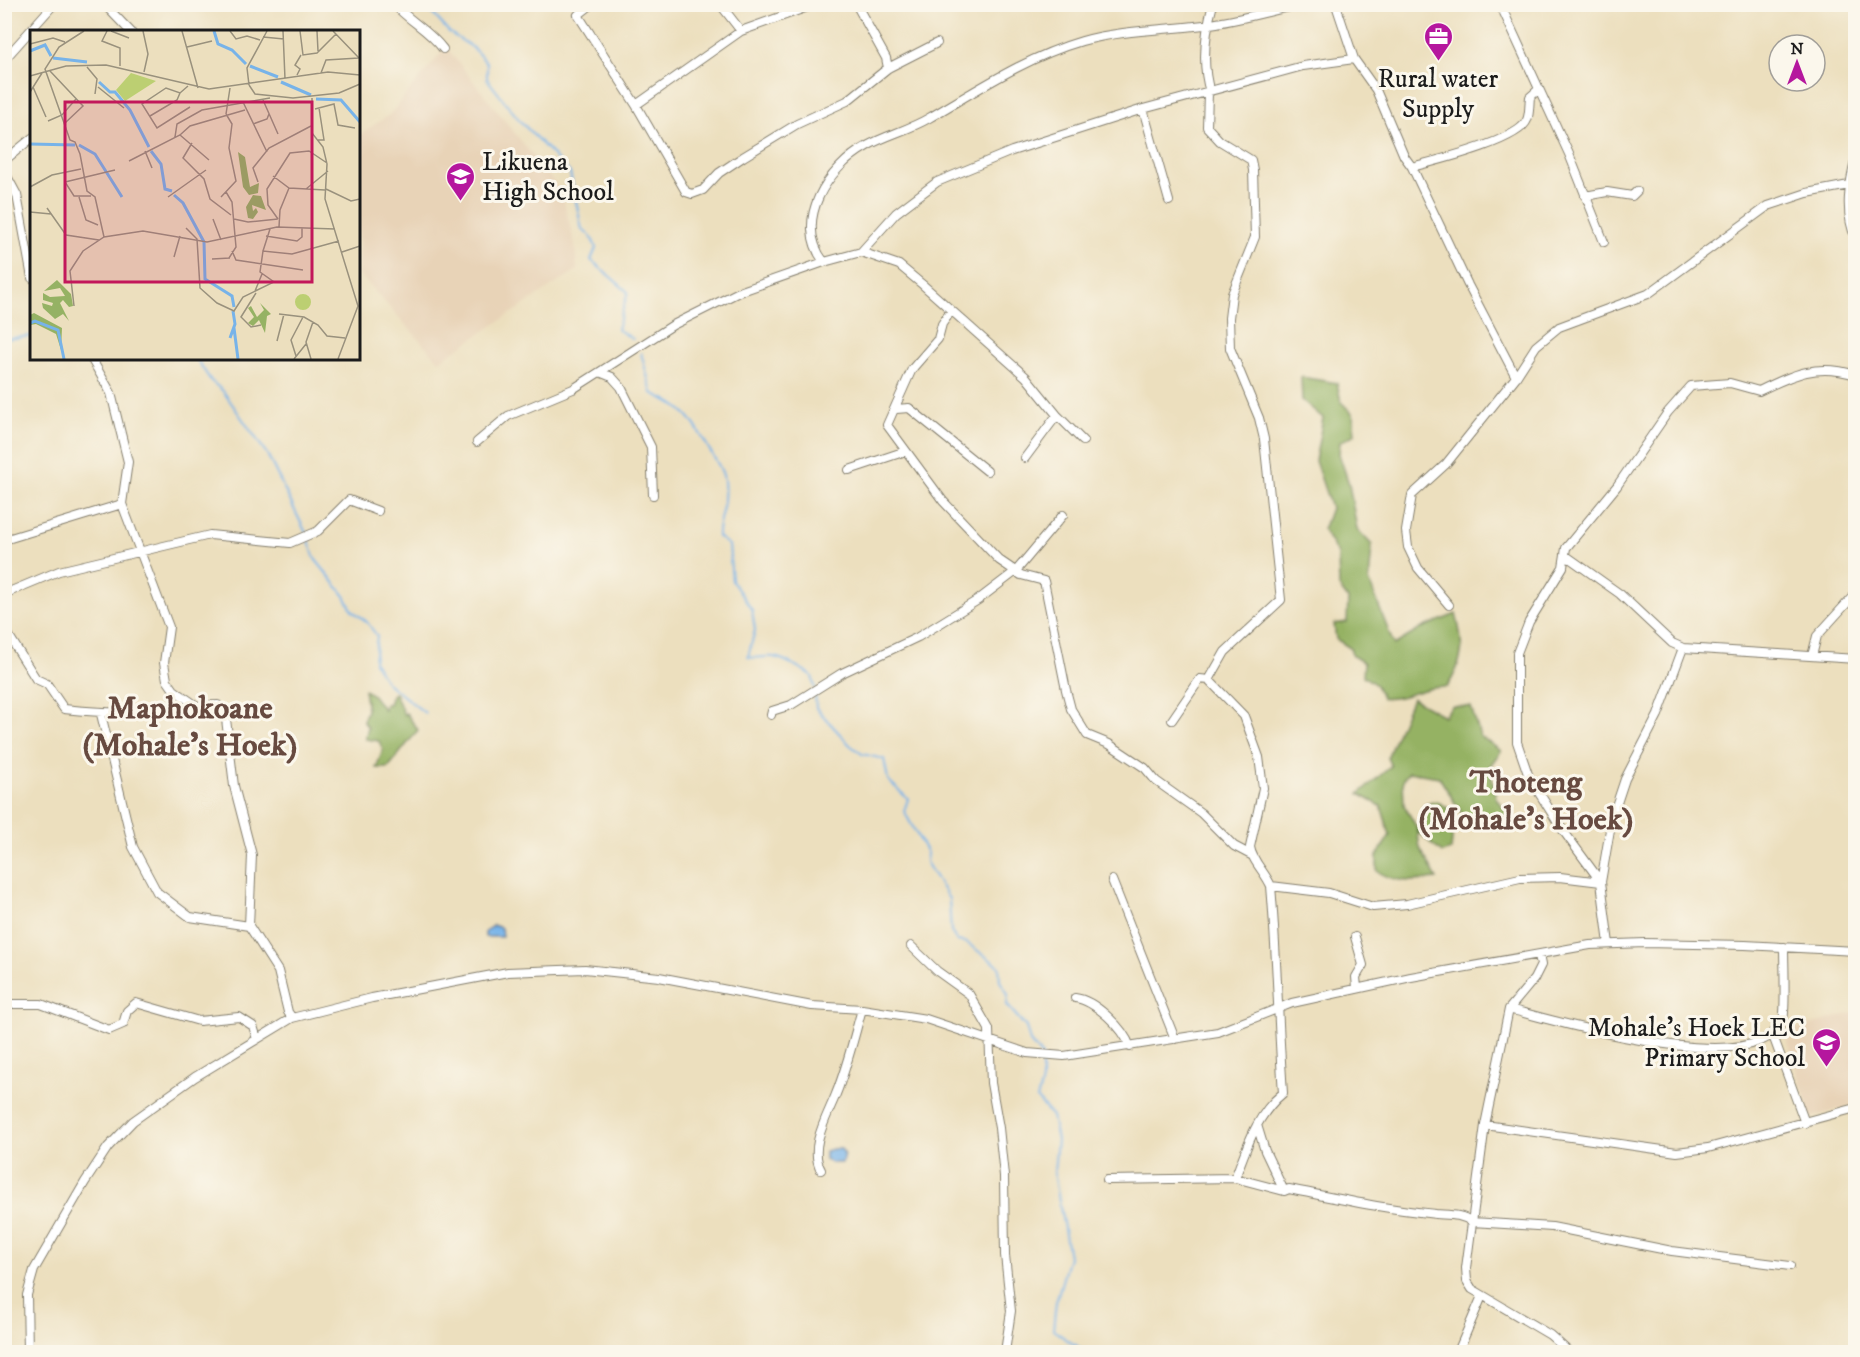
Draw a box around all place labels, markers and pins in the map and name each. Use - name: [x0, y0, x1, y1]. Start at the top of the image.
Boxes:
- office icon: Rural water Supply: [1422, 20, 1454, 62]
- place label: Rural water Supply: [1378, 63, 1498, 126]
- place label: Likuena High School: [482, 146, 614, 209]
- school or university icon: Likuena High School: [445, 160, 477, 202]
- place label: Mohale's Hoek LEC Primary School: [1588, 1012, 1805, 1075]
- school or university icon: Mohale's Hoek LEC Primary School: [1810, 1026, 1842, 1068]

